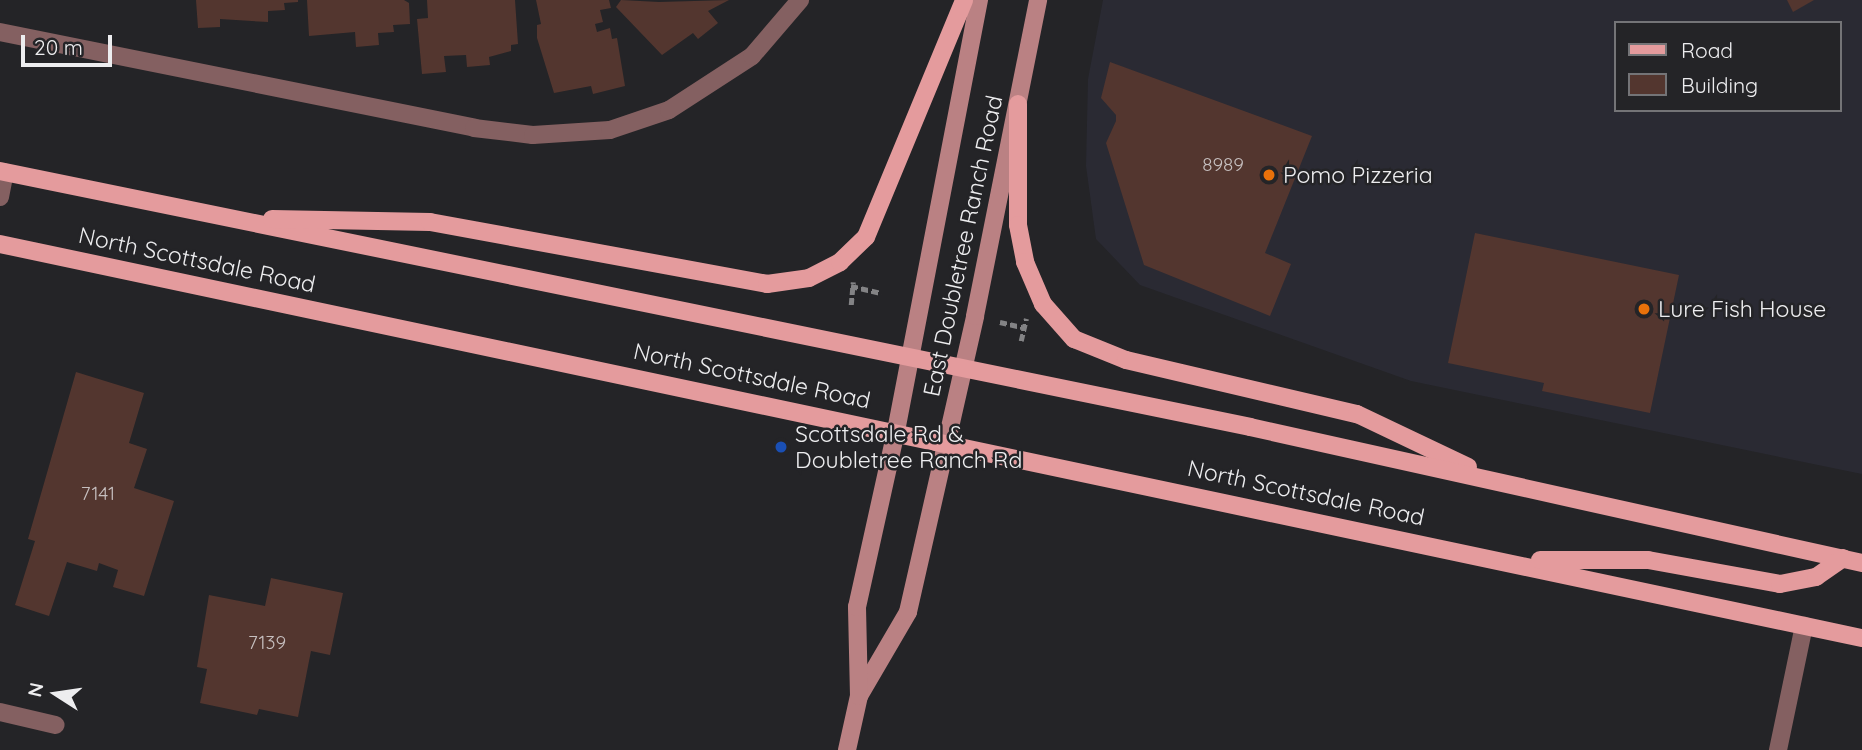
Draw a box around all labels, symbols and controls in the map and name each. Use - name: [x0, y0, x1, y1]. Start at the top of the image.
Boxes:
- scale bar: [24, 21, 116, 65]
- legend: [1614, 21, 1841, 112]
- text: 20 m: [34, 34, 83, 60]
- text: Road: [1681, 37, 1733, 63]
- text: Building: [1681, 72, 1758, 98]
- street label: East Doubletree Ranch Road: [918, 93, 1008, 399]
- house number: 8989: [1202, 154, 1244, 176]
- place label: Pomo Pizzeria: [1283, 161, 1433, 189]
- marker: Pomo Pizzeria: [1261, 167, 1277, 183]
- street label: North Scottsdale Road: [76, 221, 318, 299]
- place label: Lure Fish House: [1658, 295, 1826, 323]
- marker: Lure Fish House: [1636, 301, 1652, 317]
- street label: North Scottsdale Road: [631, 337, 873, 415]
- place label: Scottsdale Rd & Doubletree Ranch Rd: [795, 420, 1022, 474]
- marker: Scottsdale Rd & Doubletree Ranch Rd: [773, 439, 789, 455]
- street label: North Scottsdale Road: [1185, 454, 1427, 532]
- house number: 7141: [81, 483, 115, 505]
- house number: 7139: [248, 632, 286, 654]
- north arrow: [21, 659, 91, 729]
- text: N: [22, 680, 49, 699]

